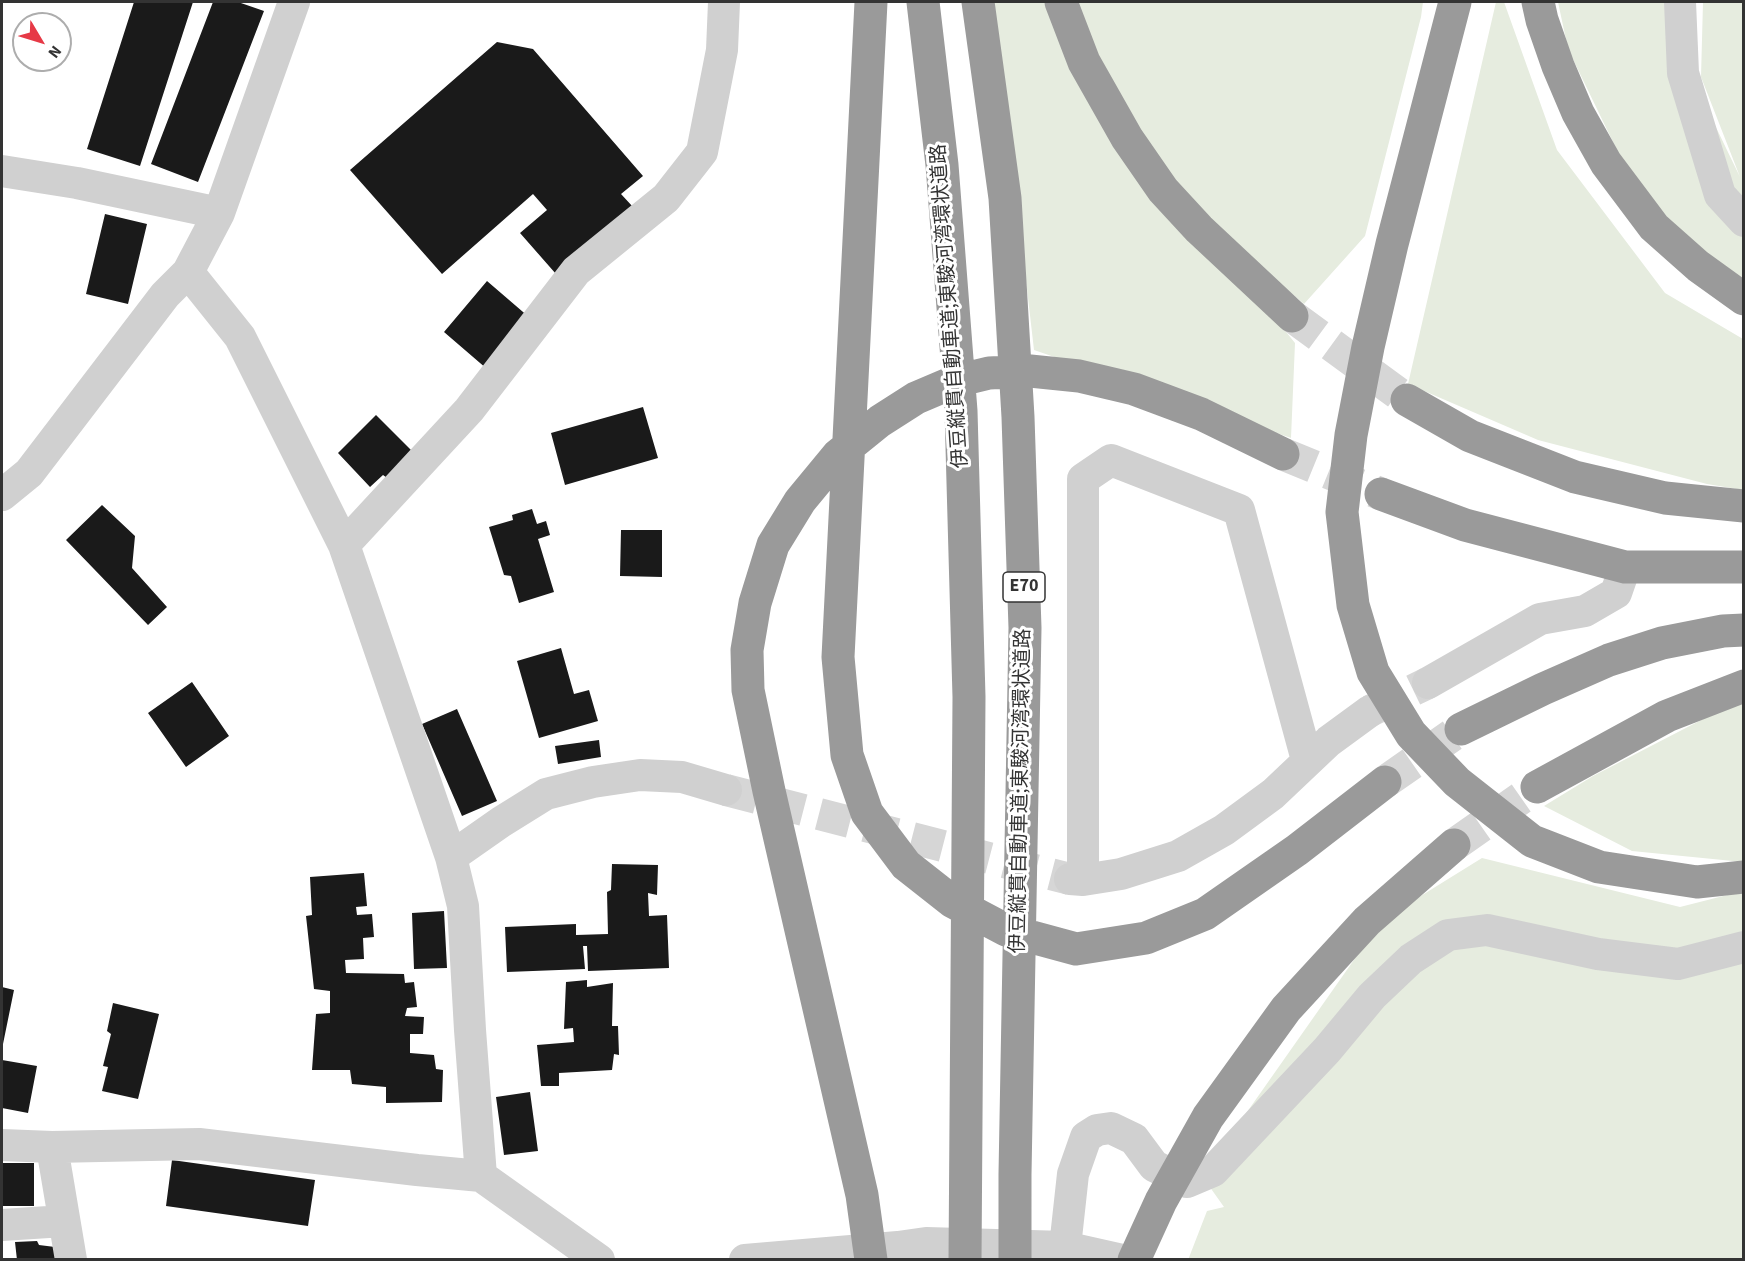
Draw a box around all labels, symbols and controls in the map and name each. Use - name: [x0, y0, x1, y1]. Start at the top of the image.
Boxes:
- north arrow: [12, 12, 72, 72]
- text: N: [43, 41, 67, 63]
- street label: 伊豆縦貫自動車道;東駿河湾環状道路: [928, 143, 974, 469]
- road number: E70: [1003, 572, 1045, 602]
- street label: 伊豆縦貫自動車道;東駿河湾環状道路: [1007, 628, 1037, 954]

